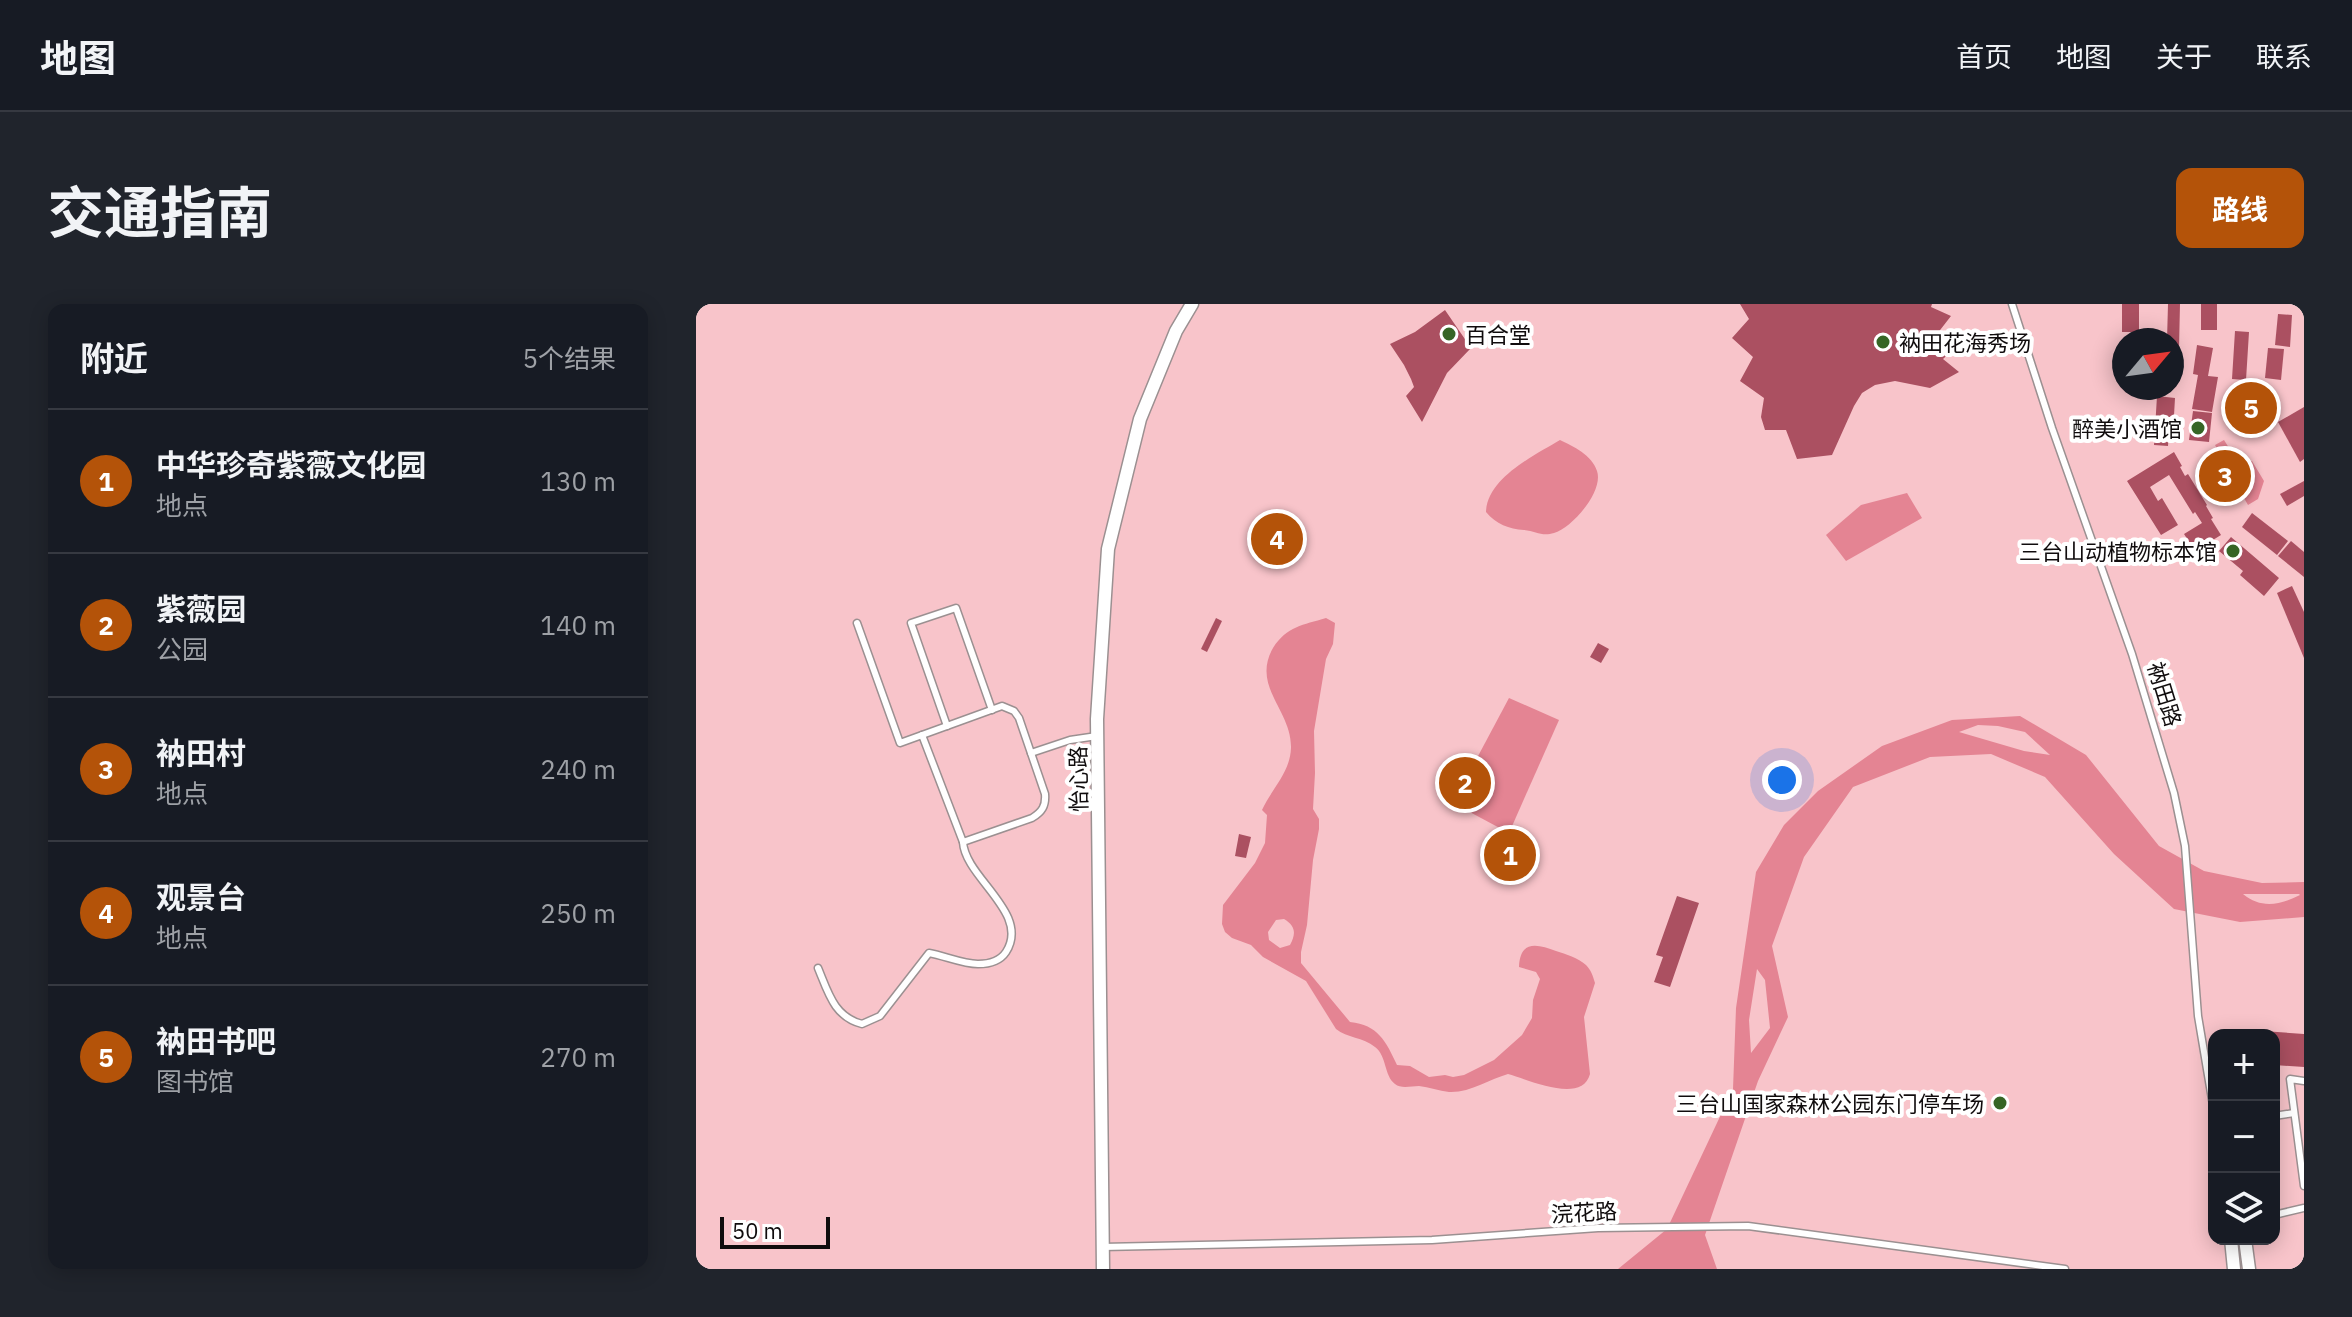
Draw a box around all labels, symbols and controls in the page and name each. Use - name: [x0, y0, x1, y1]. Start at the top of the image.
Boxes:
- text: 地图: [40, 33, 116, 82]
- text: 首页: [1956, 38, 2012, 75]
- text: 地图: [2056, 38, 2112, 75]
- text: 关于: [2156, 38, 2212, 75]
- text: 联系: [2256, 38, 2312, 75]
- button: 路线: [2176, 168, 2304, 248]
- text: 交通指南: [48, 176, 272, 248]
- place label: 百合堂: [1465, 320, 1531, 349]
- marker: 百合堂: [1440, 325, 1458, 343]
- place label: 衲田花海秀场: [1899, 328, 2031, 357]
- north arrow: [2112, 328, 2184, 400]
- marker: 衲田花海秀场: [1874, 333, 1892, 351]
- text: 附近: [80, 336, 148, 380]
- text: 5个结果: [522, 341, 616, 375]
- pin: 5: [2225, 378, 2277, 438]
- place label: 醉美小酒馆: [2072, 414, 2182, 443]
- marker: 醉美小酒馆: [2189, 419, 2207, 437]
- text: 中华珍奇紫薇文化园: [156, 445, 426, 484]
- pin: 3: [2199, 446, 2251, 506]
- text: 1: [98, 464, 114, 498]
- text: 130 m: [540, 464, 616, 498]
- text: 地点: [156, 488, 208, 522]
- pin: 4: [1251, 509, 1303, 569]
- place label: 三台山动植物标本馆: [2019, 537, 2217, 566]
- marker: 三台山动植物标本馆: [2224, 542, 2242, 560]
- text: 紫薇园: [156, 589, 246, 628]
- text: 2: [98, 608, 114, 642]
- text: 140 m: [540, 608, 616, 642]
- text: 公园: [156, 632, 208, 666]
- street label: 衲田路: [2141, 658, 2189, 730]
- text: 衲田村: [156, 733, 246, 772]
- street label: 怡心路: [1063, 746, 1093, 812]
- text: 3: [98, 752, 114, 786]
- text: 240 m: [540, 752, 616, 786]
- pin: 2: [1439, 753, 1491, 813]
- your location: [1762, 760, 1802, 800]
- text: 地点: [156, 776, 208, 810]
- pin: 1: [1484, 825, 1536, 885]
- text: 观景台: [156, 877, 246, 916]
- text: 4: [98, 896, 114, 930]
- text: 250 m: [540, 896, 616, 930]
- text: 地点: [156, 920, 208, 954]
- text: 衲田书吧: [156, 1021, 276, 1060]
- map controls: [2208, 1029, 2280, 1245]
- button: +: [2208, 1029, 2280, 1101]
- text: 5: [98, 1040, 114, 1074]
- text: 270 m: [540, 1040, 616, 1074]
- text: 图书馆: [156, 1064, 234, 1098]
- place label: 三台山国家森林公园东门停车场: [1676, 1089, 1984, 1118]
- marker: 三台山国家森林公园东门停车场: [1991, 1094, 2009, 1112]
- button: −: [2208, 1101, 2280, 1173]
- button: layers: [2208, 1173, 2280, 1245]
- street label: 浣花路: [1550, 1196, 1618, 1228]
- scale bar: [720, 1213, 830, 1249]
- text: 50 m: [732, 1216, 783, 1245]

